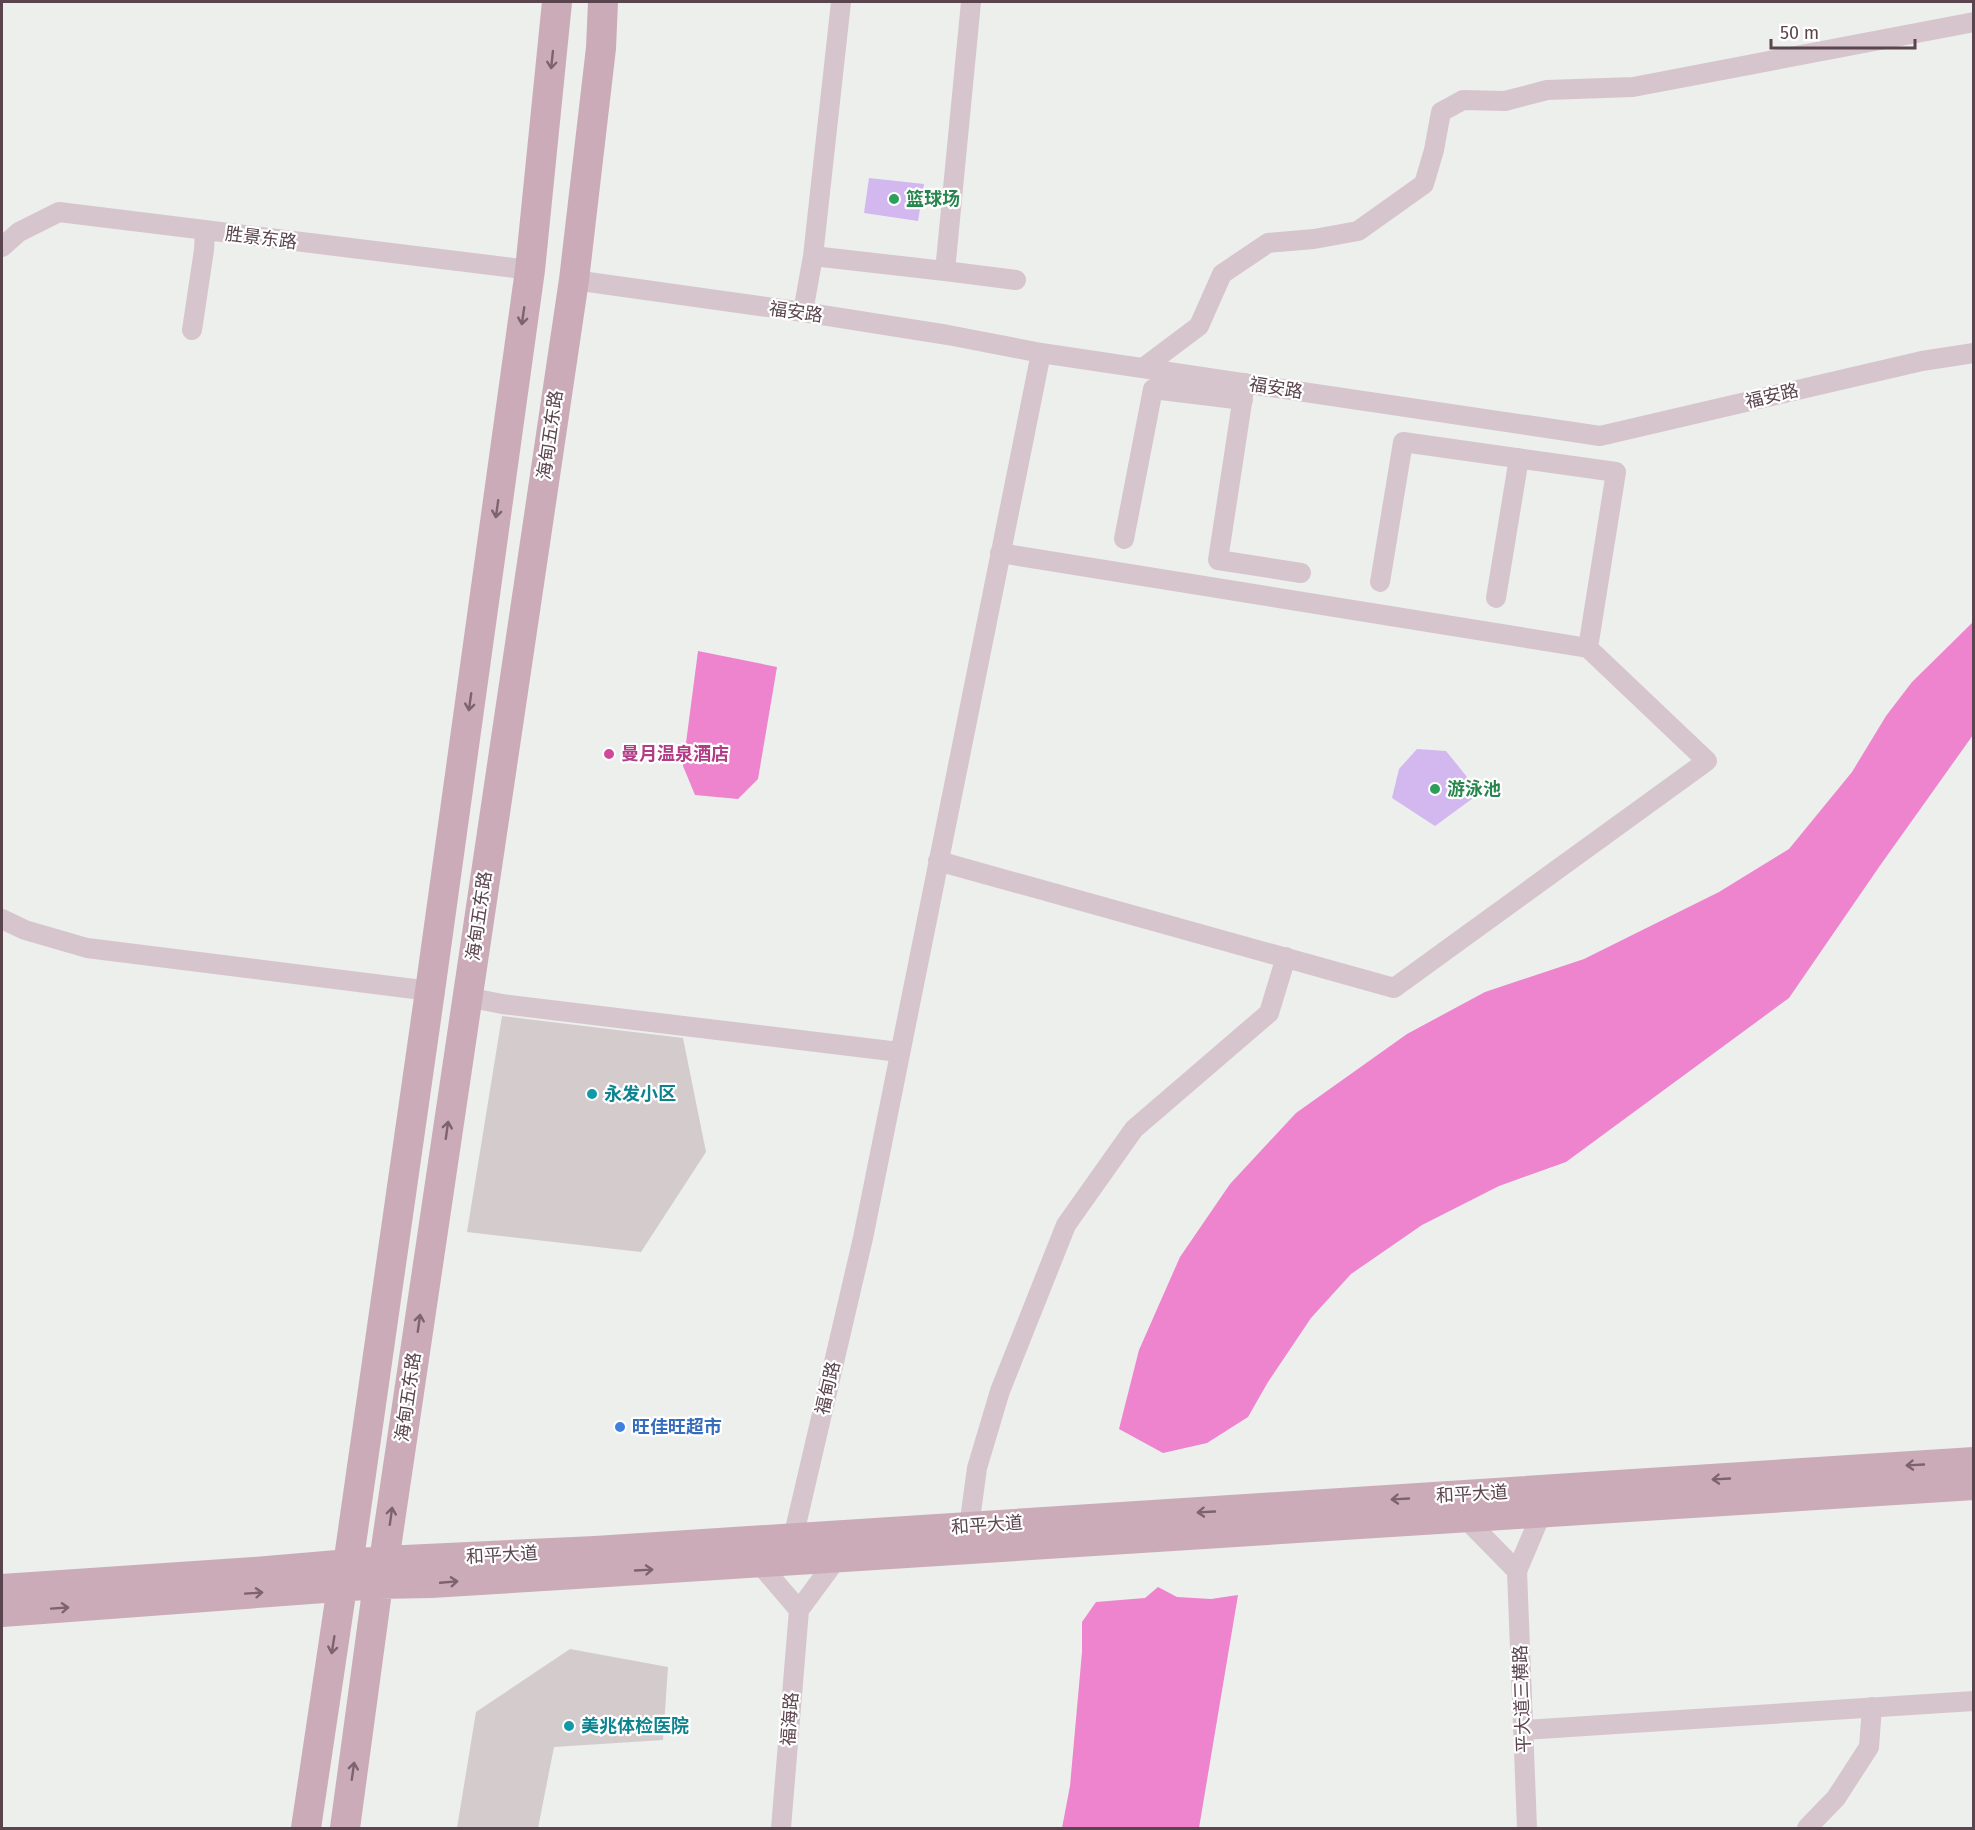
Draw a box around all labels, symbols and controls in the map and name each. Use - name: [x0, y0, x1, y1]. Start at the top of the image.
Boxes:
- scale bar: [1771, 12, 1915, 50]
- text: 50 m: [1780, 22, 1819, 44]
- one-way arrow: [546, 49, 557, 69]
- place label: 篮球场: [906, 188, 960, 210]
- marker: 篮球场: [887, 192, 901, 206]
- street label: 胜景东路: [224, 223, 298, 253]
- street label: 福安路: [768, 297, 824, 327]
- one-way arrow: [518, 306, 529, 326]
- street label: 福安路: [1248, 373, 1304, 403]
- street label: 福安路: [1743, 379, 1801, 413]
- street label: 海甸五东路: [533, 389, 567, 481]
- one-way arrow: [491, 499, 502, 519]
- one-way arrow: [465, 692, 476, 712]
- place label: 曼月温泉酒店: [621, 743, 729, 765]
- marker: 曼月温泉酒店: [602, 747, 616, 761]
- place label: 游泳池: [1447, 778, 1501, 800]
- marker: 游泳池: [1428, 782, 1442, 796]
- street label: 海甸五东路: [462, 870, 496, 962]
- place label: 永发小区: [604, 1083, 676, 1105]
- marker: 永发小区: [585, 1087, 599, 1101]
- one-way arrow: [442, 1120, 453, 1140]
- one-way arrow: [414, 1313, 425, 1333]
- street label: 海甸五东路: [391, 1351, 425, 1443]
- street label: 福甸路: [811, 1359, 845, 1417]
- place label: 旺佳旺超市: [632, 1416, 722, 1438]
- marker: 旺佳旺超市: [613, 1420, 627, 1434]
- one-way arrow: [1906, 1460, 1926, 1471]
- one-way arrow: [1711, 1473, 1731, 1484]
- street label: 和平大道: [1435, 1481, 1509, 1507]
- one-way arrow: [1391, 1493, 1411, 1504]
- one-way arrow: [386, 1506, 397, 1526]
- one-way arrow: [1196, 1506, 1216, 1517]
- street label: 和平大道: [950, 1512, 1024, 1538]
- street label: 和平大道: [465, 1542, 539, 1568]
- one-way arrow: [633, 1564, 653, 1575]
- one-way arrow: [438, 1576, 458, 1587]
- one-way arrow: [244, 1587, 264, 1598]
- one-way arrow: [49, 1602, 69, 1613]
- one-way arrow: [328, 1634, 339, 1654]
- street label: 平大道三横路: [1509, 1645, 1535, 1753]
- street label: 福海路: [777, 1691, 803, 1747]
- place label: 美兆体检医院: [581, 1715, 689, 1737]
- marker: 美兆体检医院: [562, 1719, 576, 1733]
- one-way arrow: [347, 1761, 358, 1781]

